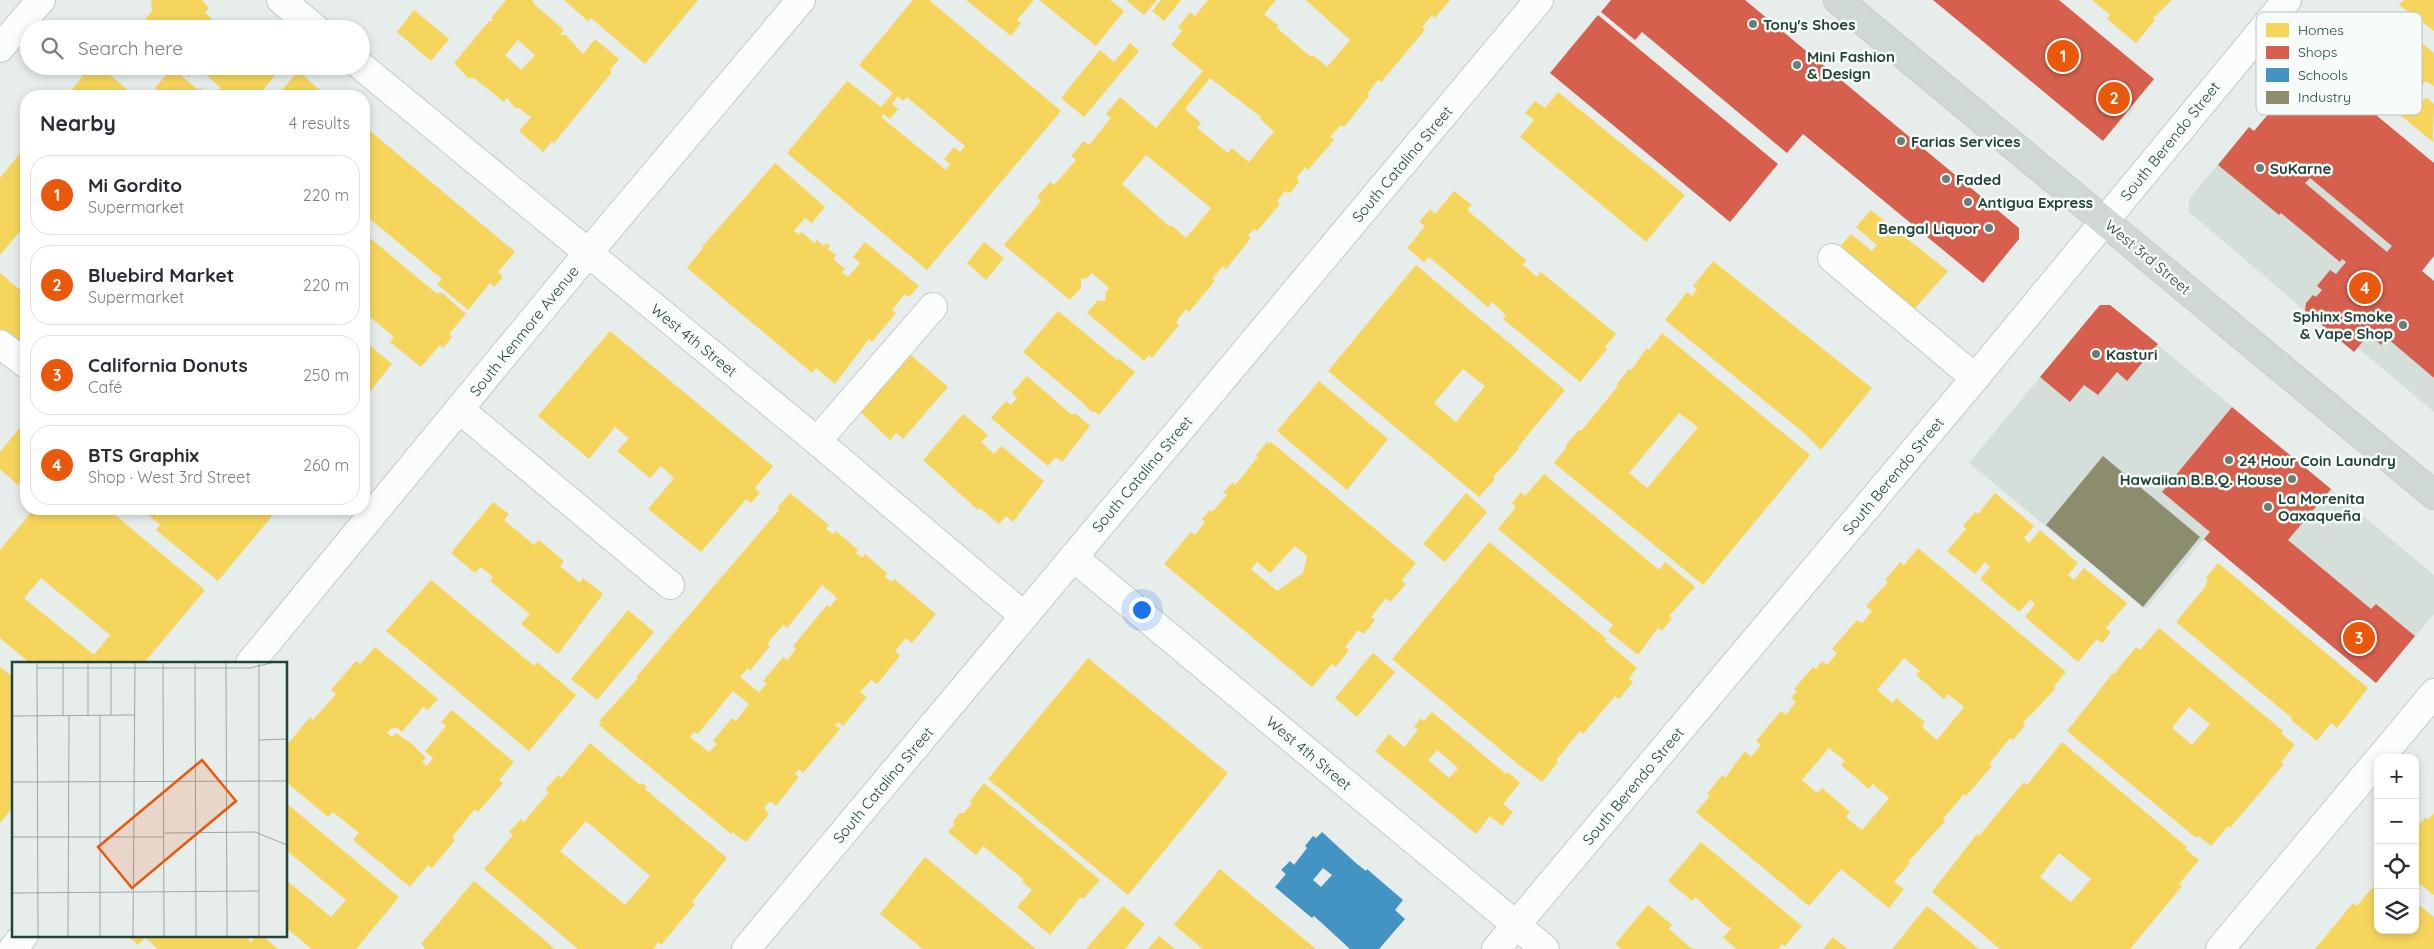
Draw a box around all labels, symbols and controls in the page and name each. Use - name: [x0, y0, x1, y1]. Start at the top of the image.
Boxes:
- legend: [2256, 12, 2422, 115]
- place label: Tony's Shoes: [1763, 15, 1855, 34]
- marker: Tony's Shoes: [1747, 18, 1759, 30]
- search box: [20, 20, 370, 75]
- text: Homes: [2298, 21, 2344, 39]
- icon: search: [38, 34, 66, 62]
- text: Search here: [78, 36, 183, 60]
- pin: 1: [2047, 37, 2079, 75]
- text: Shops: [2298, 43, 2337, 61]
- place label: Mini Fashion & Design: [1807, 47, 1895, 83]
- marker: Mini Fashion & Design: [1791, 59, 1803, 71]
- text: Schools: [2298, 66, 2348, 84]
- street label: South Berendo Street: [2116, 78, 2224, 204]
- pin: 2: [2098, 79, 2130, 117]
- text: Industry: [2298, 88, 2351, 106]
- street label: South Catalina Street: [1348, 102, 1456, 226]
- text: Nearby: [40, 110, 116, 136]
- text: 4 results: [289, 113, 350, 133]
- place label: Farias Services: [1911, 132, 2020, 151]
- marker: Farias Services: [1895, 135, 1907, 147]
- place label: SuKarne: [2270, 159, 2331, 178]
- marker: SuKarne: [2254, 162, 2266, 174]
- place label: Faded: [1956, 170, 2001, 189]
- text: Mi Gordito: [88, 173, 182, 197]
- marker: Faded: [1940, 173, 1952, 185]
- text: 1: [54, 185, 60, 205]
- text: 220 m: [303, 185, 349, 205]
- place label: Antigua Express: [1978, 193, 2093, 212]
- marker: Antigua Express: [1962, 196, 1974, 208]
- text: Supermarket: [88, 197, 184, 217]
- street label: West 3rd Street: [2101, 216, 2195, 298]
- place label: Bengal Liquor: [1878, 219, 1979, 238]
- marker: Bengal Liquor: [1983, 222, 1995, 234]
- street label: South Kenmore Avenue: [465, 262, 583, 400]
- text: Bluebird Market: [88, 263, 234, 287]
- pin: 4: [2349, 269, 2381, 307]
- text: 2: [52, 275, 62, 295]
- text: 220 m: [303, 275, 349, 295]
- text: Supermarket: [88, 287, 184, 307]
- street label: West 4th Street: [647, 299, 741, 381]
- place label: Sphinx Smoke & Vape Shop: [2293, 307, 2393, 343]
- marker: Sphinx Smoke & Vape Shop: [2397, 319, 2409, 331]
- place label: Kasturi: [2106, 345, 2157, 364]
- marker: Kasturi: [2090, 348, 2102, 360]
- text: California Donuts: [88, 353, 248, 377]
- text: 3: [53, 365, 61, 385]
- text: 250 m: [303, 365, 349, 385]
- text: Café: [88, 377, 122, 397]
- street label: South Catalina Street: [1088, 412, 1196, 536]
- street label: South Berendo Street: [1838, 413, 1948, 539]
- text: BTS Graphix: [88, 443, 199, 467]
- place label: 24 Hour Coin Laundry: [2239, 451, 2396, 470]
- marker: 24 Hour Coin Laundry: [2223, 454, 2235, 466]
- text: 4: [52, 455, 62, 475]
- text: 260 m: [303, 455, 349, 475]
- text: Shop · West 3rd Street: [88, 467, 251, 487]
- place label: Hawaiian B.B.Q. House: [2120, 470, 2282, 489]
- marker: Hawaiian B.B.Q. House: [2286, 473, 2298, 485]
- place label: La Morenita Oaxaqueña: [2278, 489, 2365, 525]
- marker: La Morenita Oaxaqueña: [2262, 501, 2274, 513]
- your location: [1129, 597, 1155, 623]
- pin: 3: [2343, 619, 2375, 657]
- inset map: [12, 662, 288, 936]
- street label: West 4th Street: [1262, 712, 1356, 794]
- street label: South Catalina Street: [829, 723, 937, 847]
- street label: South Berendo Street: [1578, 723, 1688, 849]
- map controls: [2374, 754, 2419, 934]
- button: +: [2374, 754, 2419, 799]
- button: −: [2374, 799, 2419, 844]
- button: locate: [2374, 844, 2419, 889]
- button: layers: [2374, 889, 2419, 934]

